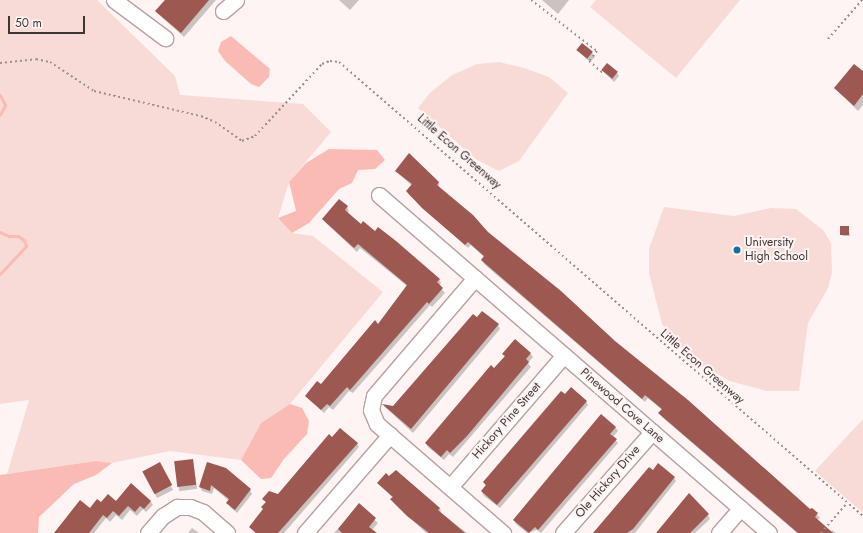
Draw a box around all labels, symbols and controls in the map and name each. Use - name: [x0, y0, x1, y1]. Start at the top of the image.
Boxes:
- scale bar: [10, 8, 87, 34]
- text: 50 m: [15, 14, 42, 32]
- street label: Little Econ Greenway: [414, 112, 504, 192]
- place label: University High School: [745, 236, 808, 264]
- marker: University High School: [732, 245, 742, 255]
- street label: Little Econ Greenway: [657, 327, 747, 407]
- street label: Pinewood Cove Lane: [577, 366, 667, 446]
- street label: Hickory Pine Street: [470, 380, 544, 462]
- street label: Ole Hickory Drive: [573, 443, 643, 521]

